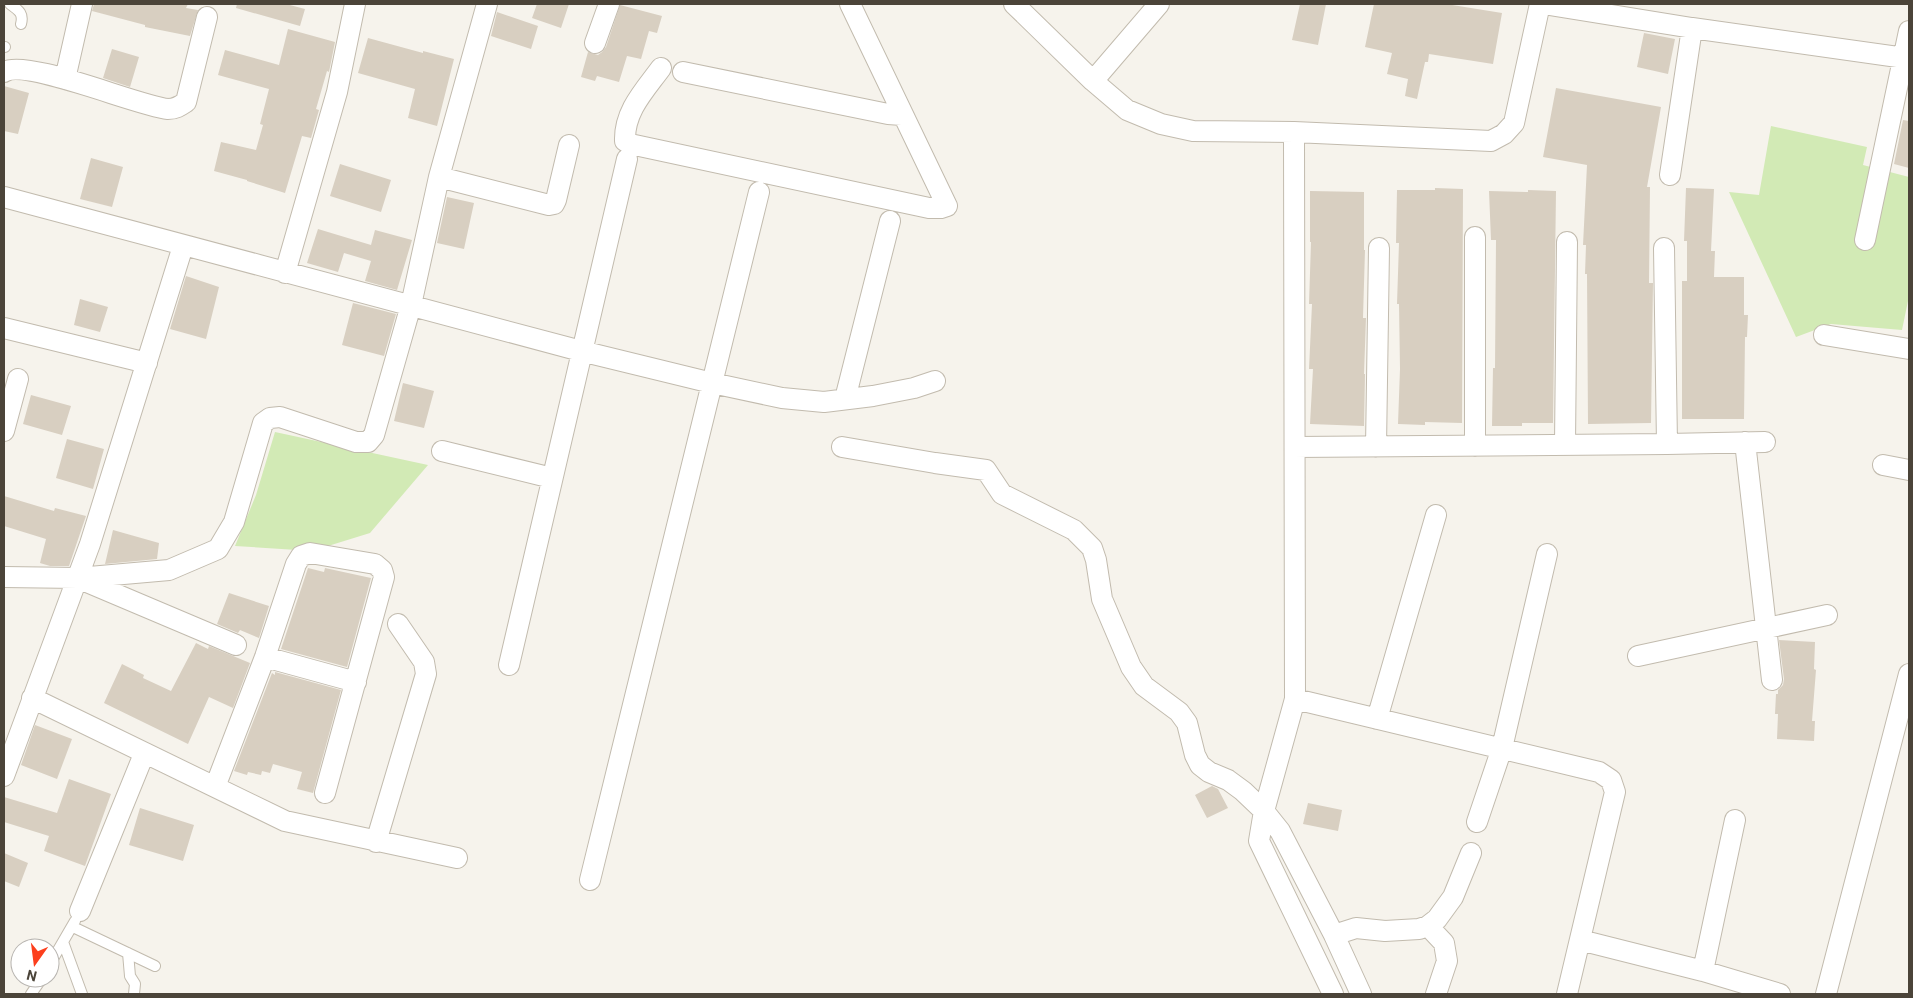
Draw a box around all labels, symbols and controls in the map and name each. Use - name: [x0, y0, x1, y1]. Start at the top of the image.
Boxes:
- north arrow: [10, 938, 60, 988]
- text: N: [25, 967, 39, 985]

